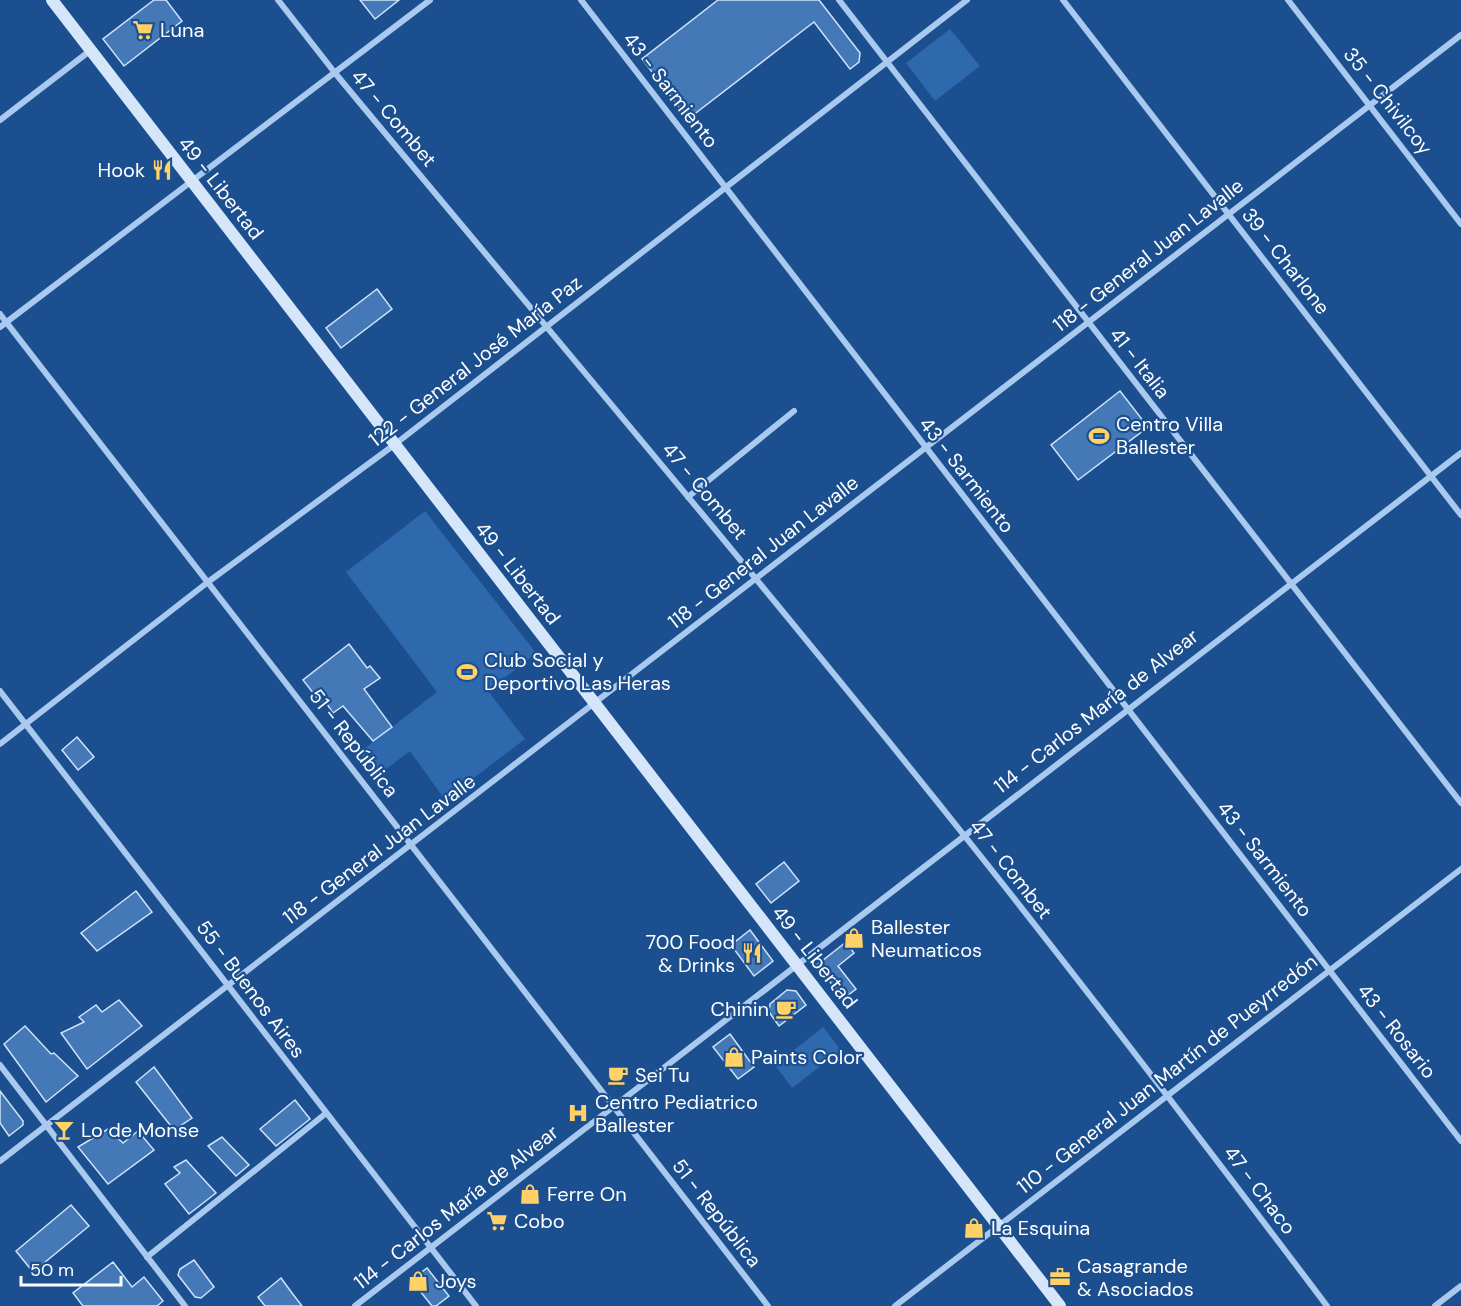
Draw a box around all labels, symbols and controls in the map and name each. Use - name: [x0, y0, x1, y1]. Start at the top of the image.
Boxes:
- place label: Luna: [160, 17, 204, 43]
- supermarket icon: Luna: [131, 18, 155, 42]
- street label: 43 - Sarmiento: [618, 27, 724, 153]
- street label: 35 - Chivilcoy: [1338, 42, 1438, 160]
- street label: 47 - Combet: [346, 64, 443, 172]
- street label: 49 - Libertad: [173, 131, 269, 245]
- place label: Hook: [98, 157, 145, 183]
- restaurant icon: Hook: [150, 158, 174, 182]
- street label: 118 - General Juan Lavalle: [1047, 172, 1249, 338]
- street label: 39 - Charlone: [1236, 202, 1336, 320]
- street label: 122 - General José María Paz: [363, 270, 587, 452]
- street label: 41 - Italia: [1104, 322, 1176, 404]
- place label: Centro Villa Ballester: [1116, 411, 1223, 460]
- street label: 43 - Sarmiento: [914, 412, 1020, 538]
- sports icon: Centro Villa Ballester: [1087, 424, 1111, 448]
- street label: 47 - Combet: [657, 437, 754, 545]
- street label: 118 - General Juan Lavalle: [662, 469, 864, 635]
- street label: 49 - Libertad: [470, 516, 566, 630]
- street label: 114 - Carlos María de Alvear: [988, 623, 1204, 799]
- place label: Club Social y Deportivo Las Heras: [484, 647, 671, 696]
- sports icon: Club Social y Deportivo Las Heras: [455, 660, 479, 684]
- street label: 51 - República: [304, 684, 404, 802]
- street label: 118 - General Juan Lavalle: [277, 768, 481, 930]
- street label: 43 - Sarmiento: [1212, 796, 1318, 922]
- street label: 47 - Combet: [964, 814, 1058, 924]
- street label: 49 - Libertad: [767, 900, 863, 1014]
- place label: Ballester Neumaticos: [871, 914, 982, 963]
- street label: 55 - Buenos Aires: [191, 915, 311, 1063]
- shop icon: Ballester Neumaticos: [842, 926, 866, 950]
- place label: 700 Food & Drinks: [645, 929, 735, 978]
- restaurant icon: 700 Food & Drinks: [740, 941, 764, 965]
- street label: 110 - General Juan Martín de Pueyrredón: [1011, 948, 1323, 1200]
- street label: 43 - Rosario: [1352, 978, 1442, 1084]
- place label: Chinin: [711, 996, 769, 1022]
- cafe icon: Chinin: [774, 997, 798, 1021]
- place label: Paints Color: [751, 1044, 862, 1070]
- shop icon: Paints Color: [722, 1045, 746, 1069]
- place label: Sei Tu: [635, 1062, 690, 1088]
- cafe icon: Sei Tu: [606, 1063, 630, 1087]
- place label: Centro Pediatrico Ballester: [595, 1089, 758, 1138]
- hospital icon: Centro Pediatrico Ballester: [566, 1101, 590, 1125]
- place label: Lo de Monse: [81, 1117, 199, 1143]
- bar icon: Lo de Monse: [52, 1118, 76, 1142]
- street label: 114 - Carlos María de Alvear: [348, 1119, 564, 1295]
- street label: 47 - Chaco: [1218, 1141, 1302, 1239]
- street label: 51 - República: [667, 1154, 767, 1272]
- place label: Ferre On: [547, 1181, 627, 1207]
- shop icon: Ferre On: [518, 1182, 542, 1206]
- place label: Cobo: [514, 1208, 565, 1234]
- supermarket icon: Cobo: [485, 1209, 509, 1233]
- place label: La Esquina: [991, 1215, 1090, 1241]
- shop icon: La Esquina: [962, 1216, 986, 1240]
- scale bar: [21, 1249, 122, 1287]
- place label: Casagrande & Asociados: [1077, 1253, 1194, 1302]
- text: 50 m: [30, 1258, 74, 1282]
- office icon: Casagrande & Asociados: [1048, 1265, 1072, 1289]
- place label: Joys: [435, 1268, 477, 1294]
- shop icon: Joys: [406, 1269, 430, 1293]

